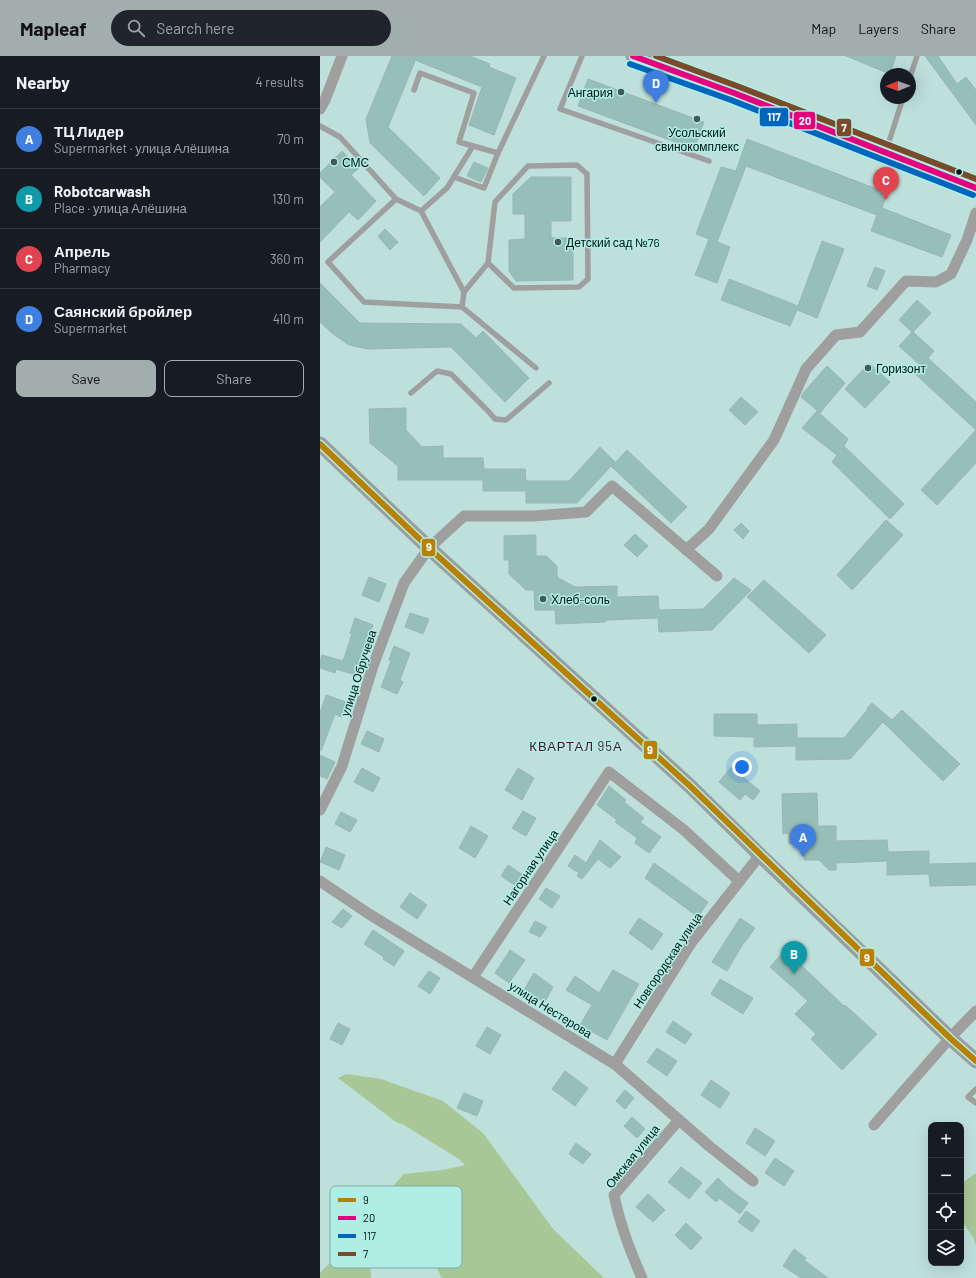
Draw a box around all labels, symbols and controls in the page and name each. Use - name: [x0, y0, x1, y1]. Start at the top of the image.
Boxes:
- search box: [111, 10, 391, 46]
- text: Mapleaf: [20, 17, 87, 40]
- icon: search: [125, 17, 147, 39]
- text: Search here: [157, 19, 235, 37]
- text: Map: [811, 20, 836, 37]
- text: Layers: [858, 20, 899, 37]
- text: Share: [921, 20, 956, 37]
- north arrow: [880, 68, 916, 104]
- pin: D: [643, 70, 669, 103]
- text: Nearby: [16, 72, 70, 92]
- text: 4 results: [256, 74, 304, 90]
- place label: Ангария: [568, 85, 613, 100]
- marker: Ангария: [616, 87, 626, 97]
- line badge: 117: [759, 107, 789, 127]
- text: 117: [767, 110, 781, 123]
- line badge: 20: [793, 111, 816, 130]
- marker: Усольский свинокомплекс: [692, 114, 702, 124]
- text: 20: [799, 114, 811, 127]
- line badge: 7: [836, 118, 852, 137]
- text: 7: [841, 121, 847, 134]
- text: ТЦ Лидер: [54, 122, 124, 140]
- place label: Усольский свинокомплекс: [655, 125, 739, 153]
- text: A: [25, 131, 33, 147]
- text: 70 m: [277, 131, 304, 147]
- text: Supermarket · улица Алёшина: [54, 140, 229, 156]
- place label: СМС: [342, 155, 370, 169]
- marker: СМС: [329, 157, 339, 167]
- pin: C: [873, 167, 899, 200]
- unlabelled marker: [954, 167, 964, 177]
- text: Robotcarwash: [54, 182, 151, 200]
- text: B: [25, 191, 33, 207]
- text: 130 m: [272, 191, 304, 207]
- text: Place · улица Алёшина: [54, 200, 187, 216]
- place label: Детский сад №76: [566, 235, 660, 250]
- marker: Детский сад №76: [553, 237, 563, 247]
- text: Апрель: [54, 242, 110, 260]
- text: C: [25, 251, 33, 267]
- text: 360 m: [270, 251, 304, 267]
- text: Pharmacy: [54, 260, 110, 276]
- text: Саянский бройлер: [54, 302, 192, 320]
- text: D: [25, 311, 33, 327]
- text: 410 m: [273, 311, 304, 327]
- text: Supermarket: [54, 320, 127, 336]
- button: Save: [16, 360, 156, 397]
- button: Share: [164, 360, 304, 397]
- place label: Горизонт: [876, 361, 926, 376]
- marker: Горизонт: [863, 363, 873, 373]
- line badge: 9: [421, 538, 436, 557]
- text: 9: [426, 540, 432, 553]
- place label: Хлеб-соль: [551, 592, 610, 606]
- marker: Хлеб-соль: [538, 594, 548, 604]
- street label: улица Обручева: [337, 628, 380, 718]
- unlabelled marker: [589, 694, 599, 704]
- district label: КВАРТАЛ 95А: [529, 738, 623, 754]
- line badge: 9: [643, 740, 658, 760]
- text: 9: [647, 743, 653, 756]
- your location: [732, 757, 752, 777]
- pin: A: [790, 824, 816, 857]
- street label: Нагорная улица: [500, 826, 561, 908]
- street label: Новгородская улица: [630, 909, 705, 1011]
- pin: B: [781, 941, 807, 974]
- line badge: 9: [859, 948, 875, 967]
- text: 9: [864, 951, 870, 964]
- street label: улица Нестерова: [506, 978, 595, 1041]
- street label: Омская улица: [602, 1121, 663, 1191]
- map controls: [928, 1122, 964, 1266]
- button: +: [928, 1122, 964, 1158]
- button: −: [928, 1158, 964, 1194]
- legend: [330, 1186, 462, 1268]
- text: 9: [363, 1193, 369, 1206]
- button: locate: [928, 1194, 964, 1230]
- text: 20: [363, 1211, 375, 1224]
- text: 117: [363, 1229, 376, 1242]
- button: layers: [928, 1230, 964, 1266]
- text: 7: [363, 1247, 368, 1260]

